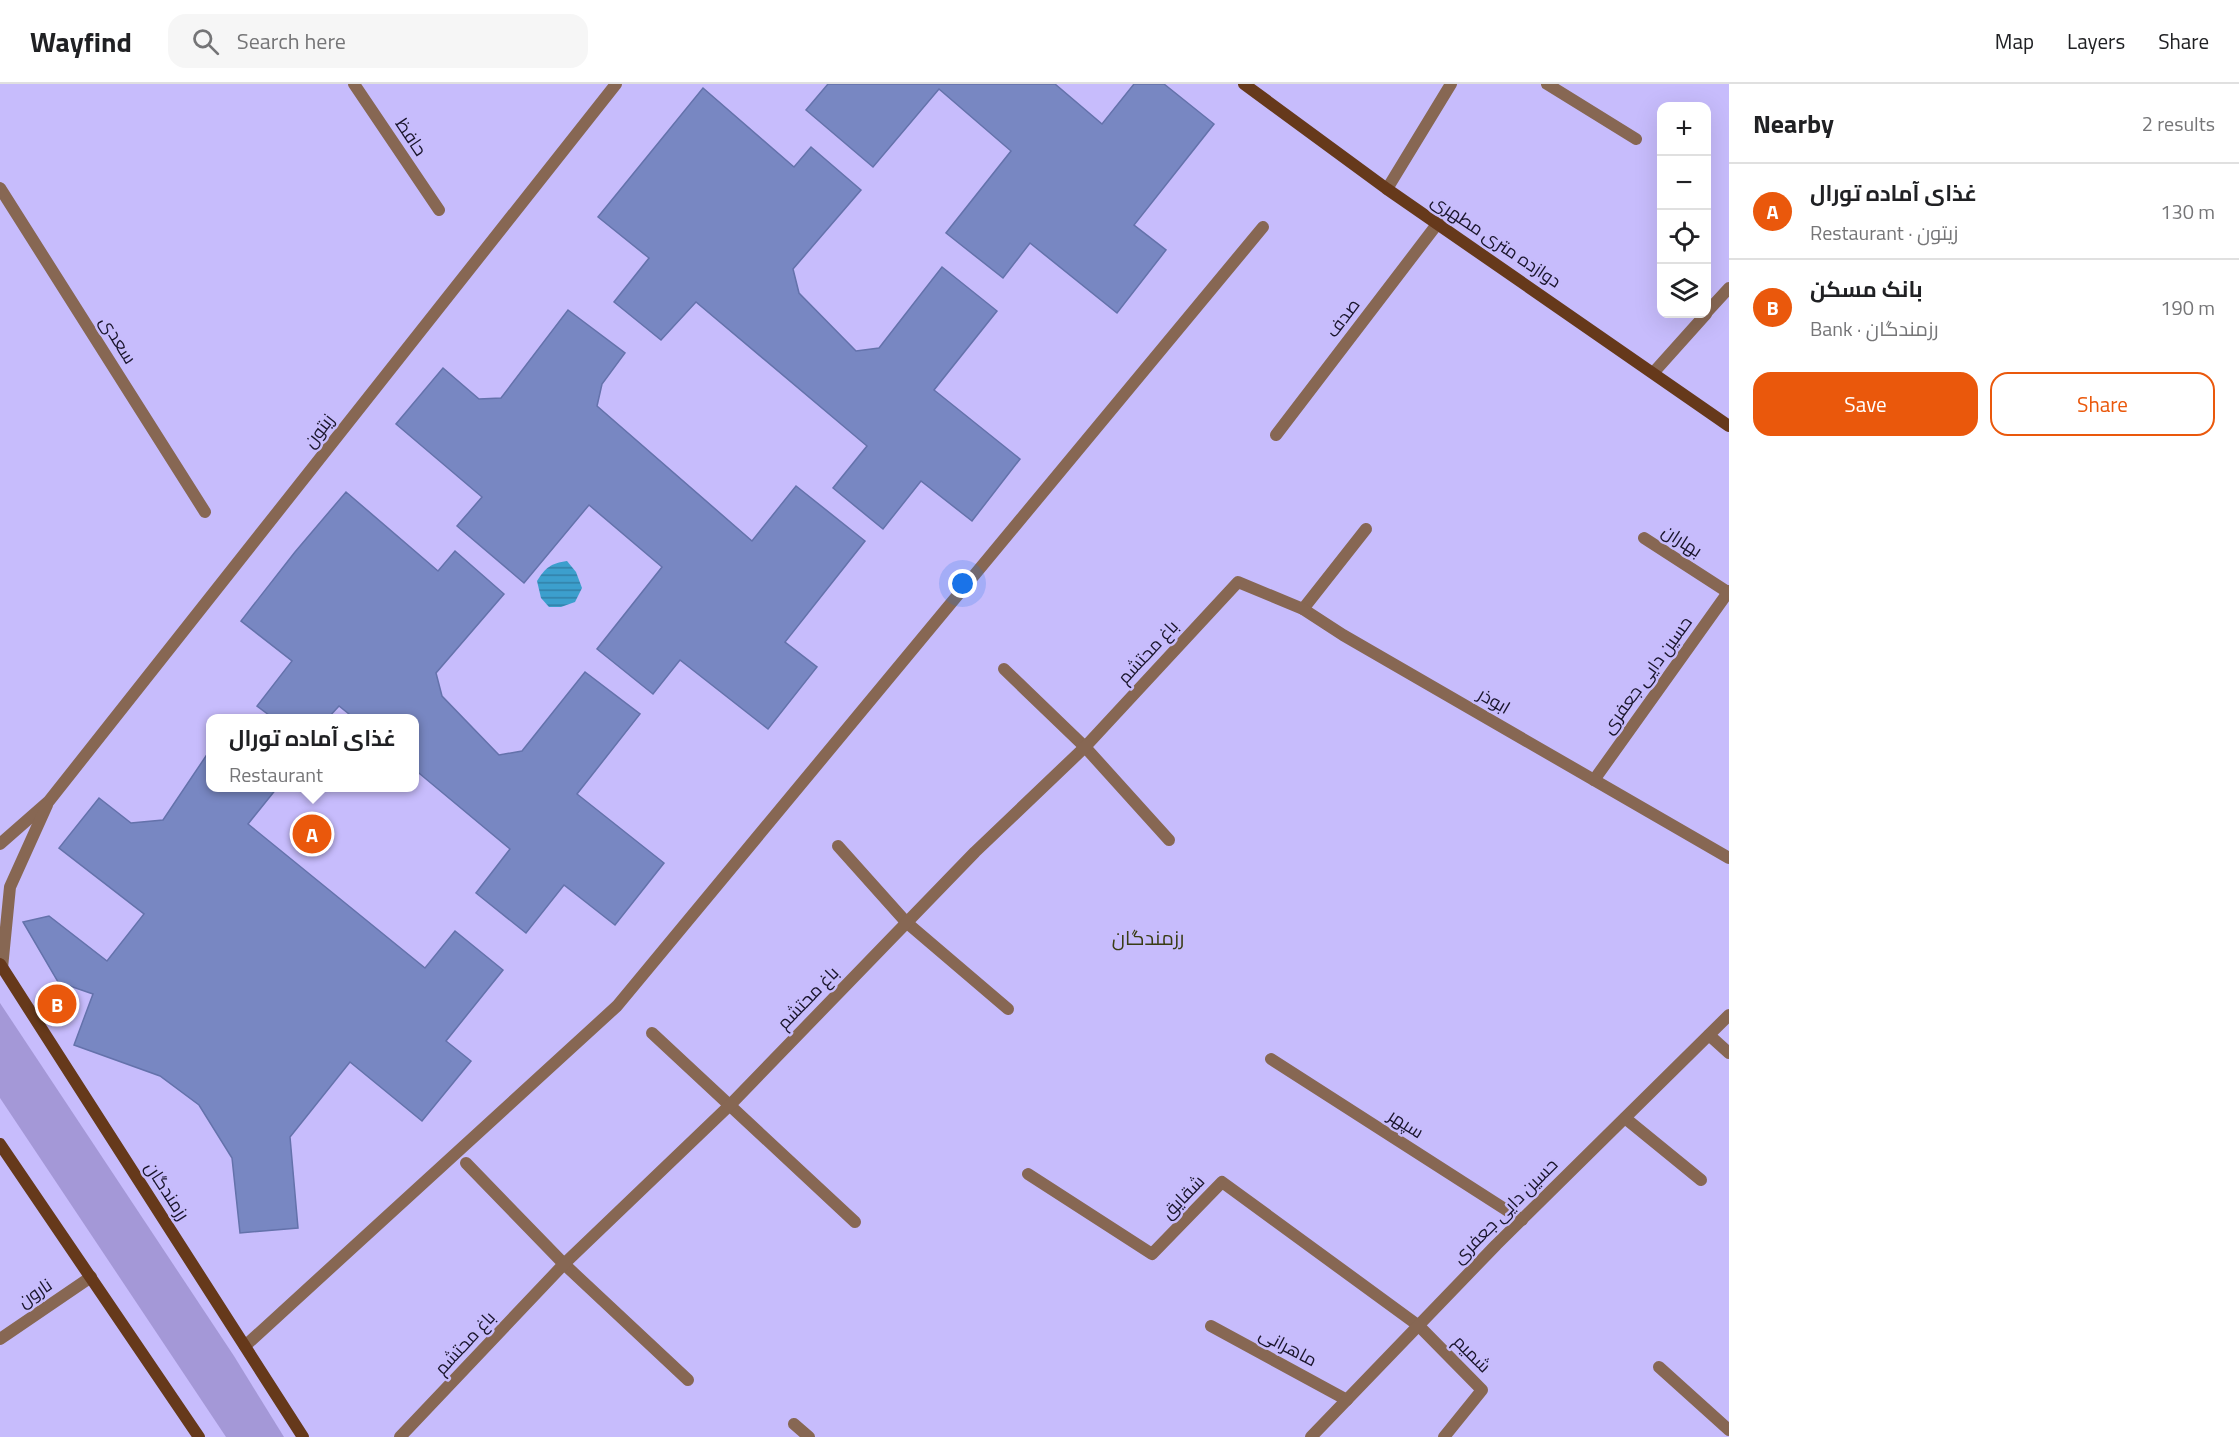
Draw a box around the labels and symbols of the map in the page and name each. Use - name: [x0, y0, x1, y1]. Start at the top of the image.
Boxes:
- street label: حافظ: [389, 112, 434, 161]
- street label: دوازده متری مطهری: [1426, 187, 1567, 294]
- street label: صدف: [1319, 292, 1366, 343]
- street label: سعدی: [93, 310, 144, 369]
- street label: زیتون: [297, 408, 341, 454]
- street label: بهاران: [1657, 517, 1708, 564]
- your location: [948, 569, 977, 598]
- street label: حسین دایی جعفری: [1595, 610, 1699, 739]
- street label: باغ محتشم: [1111, 614, 1184, 690]
- street label: ابوذر: [1472, 680, 1515, 721]
- pin: A: [292, 812, 332, 856]
- district label: رزمندگان: [1112, 922, 1184, 953]
- street label: باغ محتشم: [770, 960, 845, 1035]
- pin: B: [38, 982, 76, 1026]
- street label: سپهر: [1382, 1102, 1429, 1145]
- street label: حسین دایی جعفری: [1446, 1152, 1564, 1270]
- street label: رزمندگان: [138, 1156, 197, 1226]
- street label: شقایق: [1155, 1168, 1211, 1225]
- street label: نارون: [12, 1271, 57, 1314]
- street label: باغ محتشم: [428, 1305, 501, 1381]
- street label: ماهرانی: [1254, 1320, 1322, 1373]
- street label: شمیم: [1447, 1328, 1498, 1379]

